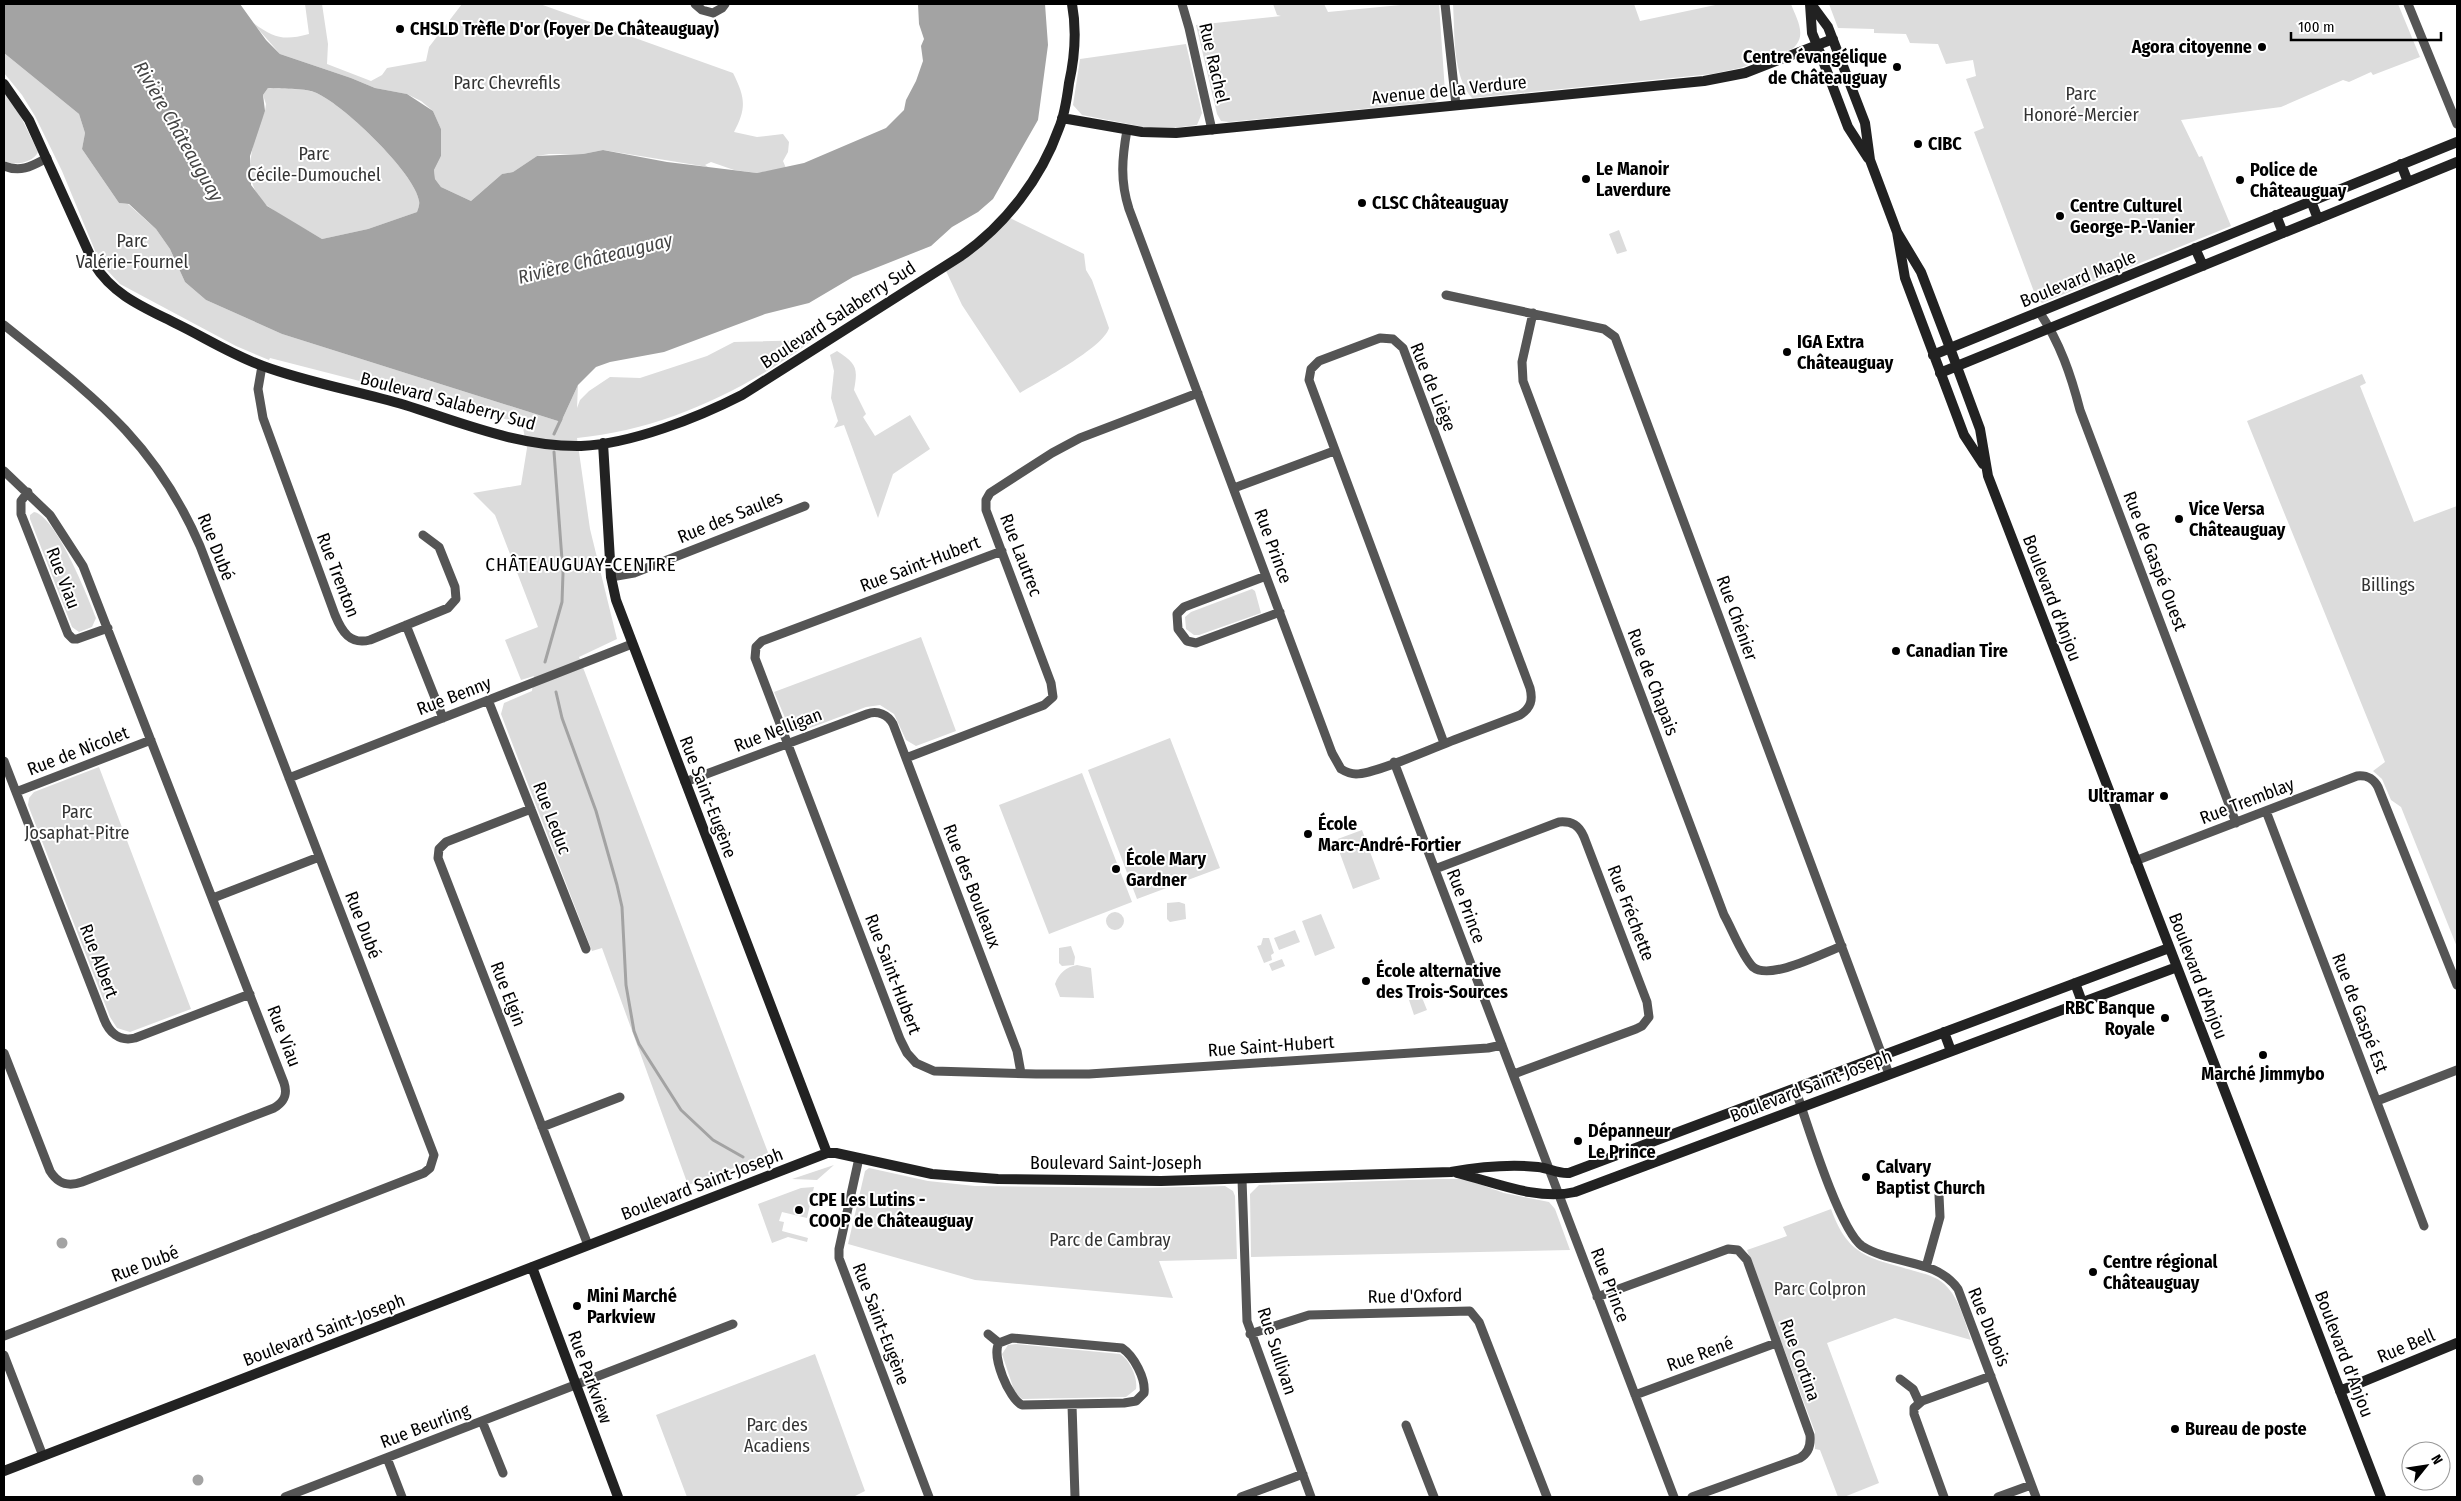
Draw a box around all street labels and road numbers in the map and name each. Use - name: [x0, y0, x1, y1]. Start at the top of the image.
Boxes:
- street label: Rue Rachel: [1194, 21, 1234, 105]
- street label: Avenue de la Verdure: [1370, 71, 1528, 109]
- street label: Boulevard Maple: [2017, 246, 2139, 312]
- street label: Boulevard Salaberry Sud: [756, 257, 920, 373]
- street label: Rue de Liège: [1405, 339, 1461, 435]
- street label: Boulevard Salaberry Sud: [358, 367, 538, 435]
- street label: Rue des Saules: [674, 486, 786, 548]
- street label: Rue de Gaspé Ouest: [2118, 488, 2192, 634]
- street label: Rue Prince: [1249, 506, 1297, 586]
- street label: Rue Dubé: [193, 510, 239, 584]
- street label: Rue Lautrec: [995, 511, 1047, 600]
- street label: Rue Trenton: [312, 530, 364, 620]
- street label: Rue Saint-Hubert: [857, 531, 983, 597]
- street label: Boulevard d'Anjou: [2018, 532, 2086, 664]
- street label: Rue Viau: [41, 544, 85, 612]
- street label: Rue Chénier: [1711, 572, 1763, 664]
- street label: Rue de Chapais: [1623, 625, 1684, 739]
- street label: Rue Benny: [414, 672, 494, 720]
- street label: Rue Nelligan: [731, 703, 825, 757]
- street label: Rue de Nicolet: [24, 722, 132, 780]
- street label: Rue Saint-Eugène: [675, 733, 741, 861]
- street label: Rue Tremblay: [2197, 773, 2297, 829]
- street label: Rue Leduc: [528, 779, 576, 857]
- street label: Rue des Bouleaux: [938, 821, 1006, 951]
- street label: Rue Fréchette: [1603, 862, 1659, 964]
- street label: Rue Prince: [1442, 866, 1490, 946]
- street label: Rue Dubé: [340, 888, 386, 962]
- street label: Boulevard d'Anjou: [2164, 910, 2232, 1042]
- street label: Rue Saint-Hubert: [860, 911, 926, 1037]
- street label: Rue Albert: [75, 921, 123, 1001]
- street label: Rue de Gaspé Est: [2327, 950, 2393, 1076]
- street label: Rue Elgin: [486, 958, 530, 1030]
- street label: Rue Viau: [262, 1002, 306, 1070]
- street label: Rue Saint-Hubert: [1207, 1031, 1335, 1061]
- street label: Boulevard Saint-Joseph: [1727, 1045, 1895, 1127]
- street label: Boulevard Saint-Joseph: [618, 1143, 786, 1225]
- street label: Boulevard Saint-Joseph: [1030, 1152, 1202, 1174]
- street label: Rue Dubé: [108, 1241, 182, 1287]
- street label: Rue Prince: [1586, 1245, 1634, 1325]
- street label: Rue Saint-Eugène: [848, 1260, 914, 1388]
- street label: Rue d'Oxford: [1367, 1284, 1463, 1308]
- street label: Rue Dubois: [1963, 1284, 2015, 1370]
- street label: Boulevard d'Anjou: [2310, 1288, 2378, 1420]
- street label: Boulevard Saint-Joseph: [240, 1289, 408, 1371]
- street label: Rue Sullivan: [1253, 1304, 1301, 1398]
- street label: Rue Cortina: [1775, 1316, 1825, 1404]
- street label: Rue Bell: [2374, 1324, 2438, 1368]
- street label: Rue Parkview: [563, 1327, 617, 1427]
- street label: Rue René: [1664, 1332, 1736, 1376]
- street label: Rue Beurling: [377, 1399, 473, 1453]

